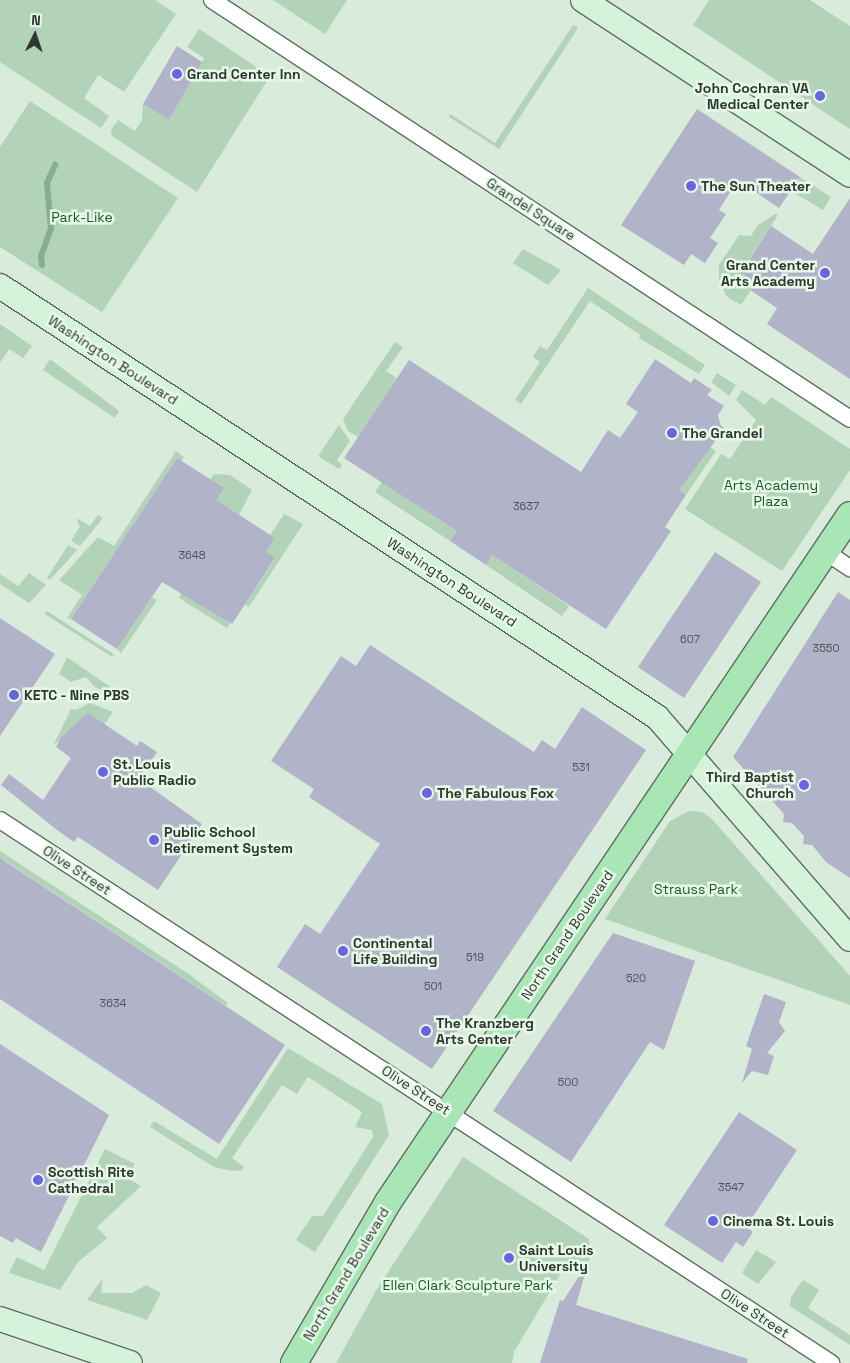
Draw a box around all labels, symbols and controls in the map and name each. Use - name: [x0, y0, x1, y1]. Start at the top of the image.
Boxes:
- north arrow: [10, 10, 60, 60]
- text: N: [31, 11, 41, 29]
- place label: Grand Center Inn: [187, 66, 301, 82]
- marker: Grand Center Inn: [171, 68, 183, 80]
- place label: John Cochran VA Medical Center: [695, 80, 809, 112]
- marker: John Cochran VA Medical Center: [813, 89, 827, 103]
- street label: Grandel Square: [483, 174, 579, 244]
- place label: The Sun Theater: [701, 178, 811, 194]
- marker: The Sun Theater: [685, 180, 697, 192]
- park label: Park-Like: [51, 209, 113, 225]
- place label: Grand Center Arts Academy: [721, 257, 815, 290]
- marker: Grand Center Arts Academy: [819, 267, 831, 279]
- street label: Washington Boulevard: [45, 312, 181, 408]
- place label: The Grandel: [682, 425, 763, 441]
- marker: The Grandel: [666, 427, 678, 439]
- park label: Arts Academy Plaza: [724, 477, 818, 510]
- house number: 3637: [513, 499, 539, 513]
- street label: Washington Boulevard: [384, 534, 520, 630]
- house number: 3648: [178, 548, 206, 562]
- house number: 607: [680, 632, 700, 646]
- house number: 3550: [813, 641, 839, 655]
- place label: KETC - Nine PBS: [24, 687, 130, 703]
- marker: KETC - Nine PBS: [8, 689, 20, 701]
- place label: St. Louis Public Radio: [113, 756, 196, 789]
- house number: 531: [572, 760, 590, 774]
- marker: St. Louis Public Radio: [97, 766, 109, 778]
- place label: Third Baptist Church: [706, 769, 794, 802]
- marker: Third Baptist Church: [798, 779, 810, 791]
- place label: The Fabulous Fox: [437, 785, 554, 801]
- marker: The Fabulous Fox: [421, 787, 433, 799]
- place label: Public School Retirement System: [164, 824, 293, 856]
- marker: Public School Retirement System: [148, 834, 160, 846]
- street label: Olive Street: [40, 842, 114, 898]
- street label: North Grand Boulevard: [517, 867, 617, 1003]
- park label: Strauss Park: [654, 881, 738, 897]
- place label: Continental Life Building: [353, 935, 437, 968]
- marker: Continental Life Building: [337, 945, 349, 957]
- house number: 519: [466, 950, 484, 964]
- house number: 520: [626, 971, 646, 985]
- house number: 501: [424, 979, 442, 993]
- house number: 3634: [100, 996, 126, 1010]
- place label: The Kranzberg Arts Center: [436, 1015, 534, 1048]
- marker: The Kranzberg Arts Center: [420, 1025, 432, 1037]
- street label: Olive Street: [379, 1062, 453, 1118]
- house number: 500: [558, 1075, 578, 1089]
- place label: Scottish Rite Cathedral: [48, 1164, 134, 1196]
- marker: Scottish Rite Cathedral: [32, 1174, 44, 1186]
- house number: 3547: [718, 1180, 744, 1194]
- street label: North Grand Boulevard: [299, 1204, 393, 1344]
- place label: Cinema St. Louis: [723, 1213, 834, 1229]
- marker: Cinema St. Louis: [707, 1215, 719, 1227]
- place label: Saint Louis University: [519, 1242, 594, 1274]
- marker: Saint Louis University: [503, 1252, 515, 1264]
- park label: Ellen Clark Sculpture Park: [383, 1277, 553, 1293]
- street label: Olive Street: [718, 1285, 792, 1341]

